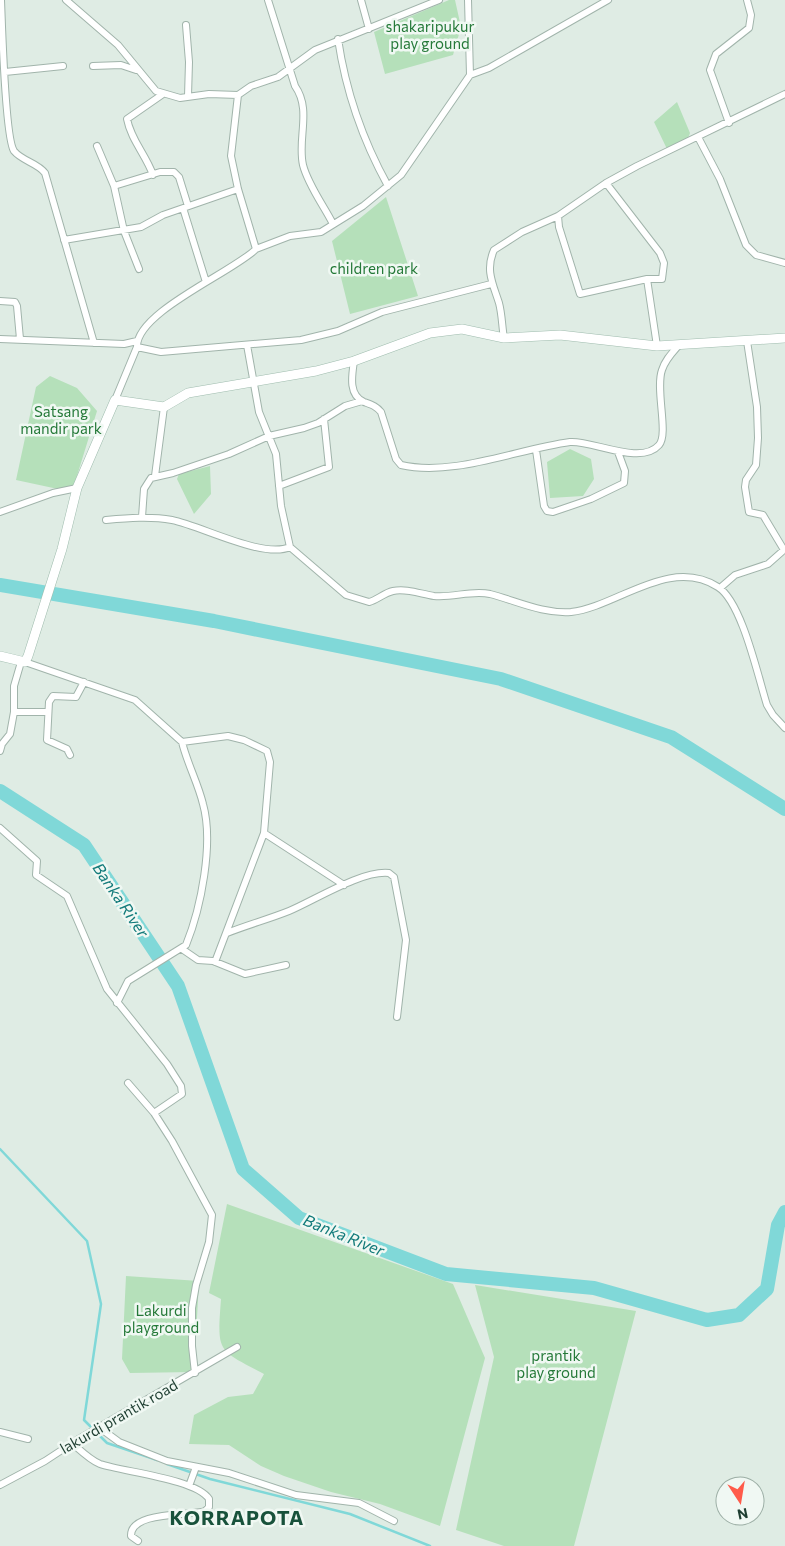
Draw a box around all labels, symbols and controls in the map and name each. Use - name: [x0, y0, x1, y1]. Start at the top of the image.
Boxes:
- park label: shakaripukur play ground: [386, 17, 474, 52]
- park label: children park: [330, 259, 418, 277]
- park label: Satsang mandir park: [20, 402, 102, 437]
- water label: Banka River: [90, 859, 154, 941]
- water label: Banka River: [301, 1210, 388, 1260]
- park label: Lakurdi playground: [123, 1301, 199, 1336]
- park label: prantik play ground: [516, 1346, 596, 1381]
- street label: lakurdi prantik road: [57, 1375, 180, 1457]
- north arrow: [715, 1476, 765, 1526]
- district label: KORRAPOTA: [170, 1505, 304, 1529]
- text: N: [736, 1505, 750, 1524]

